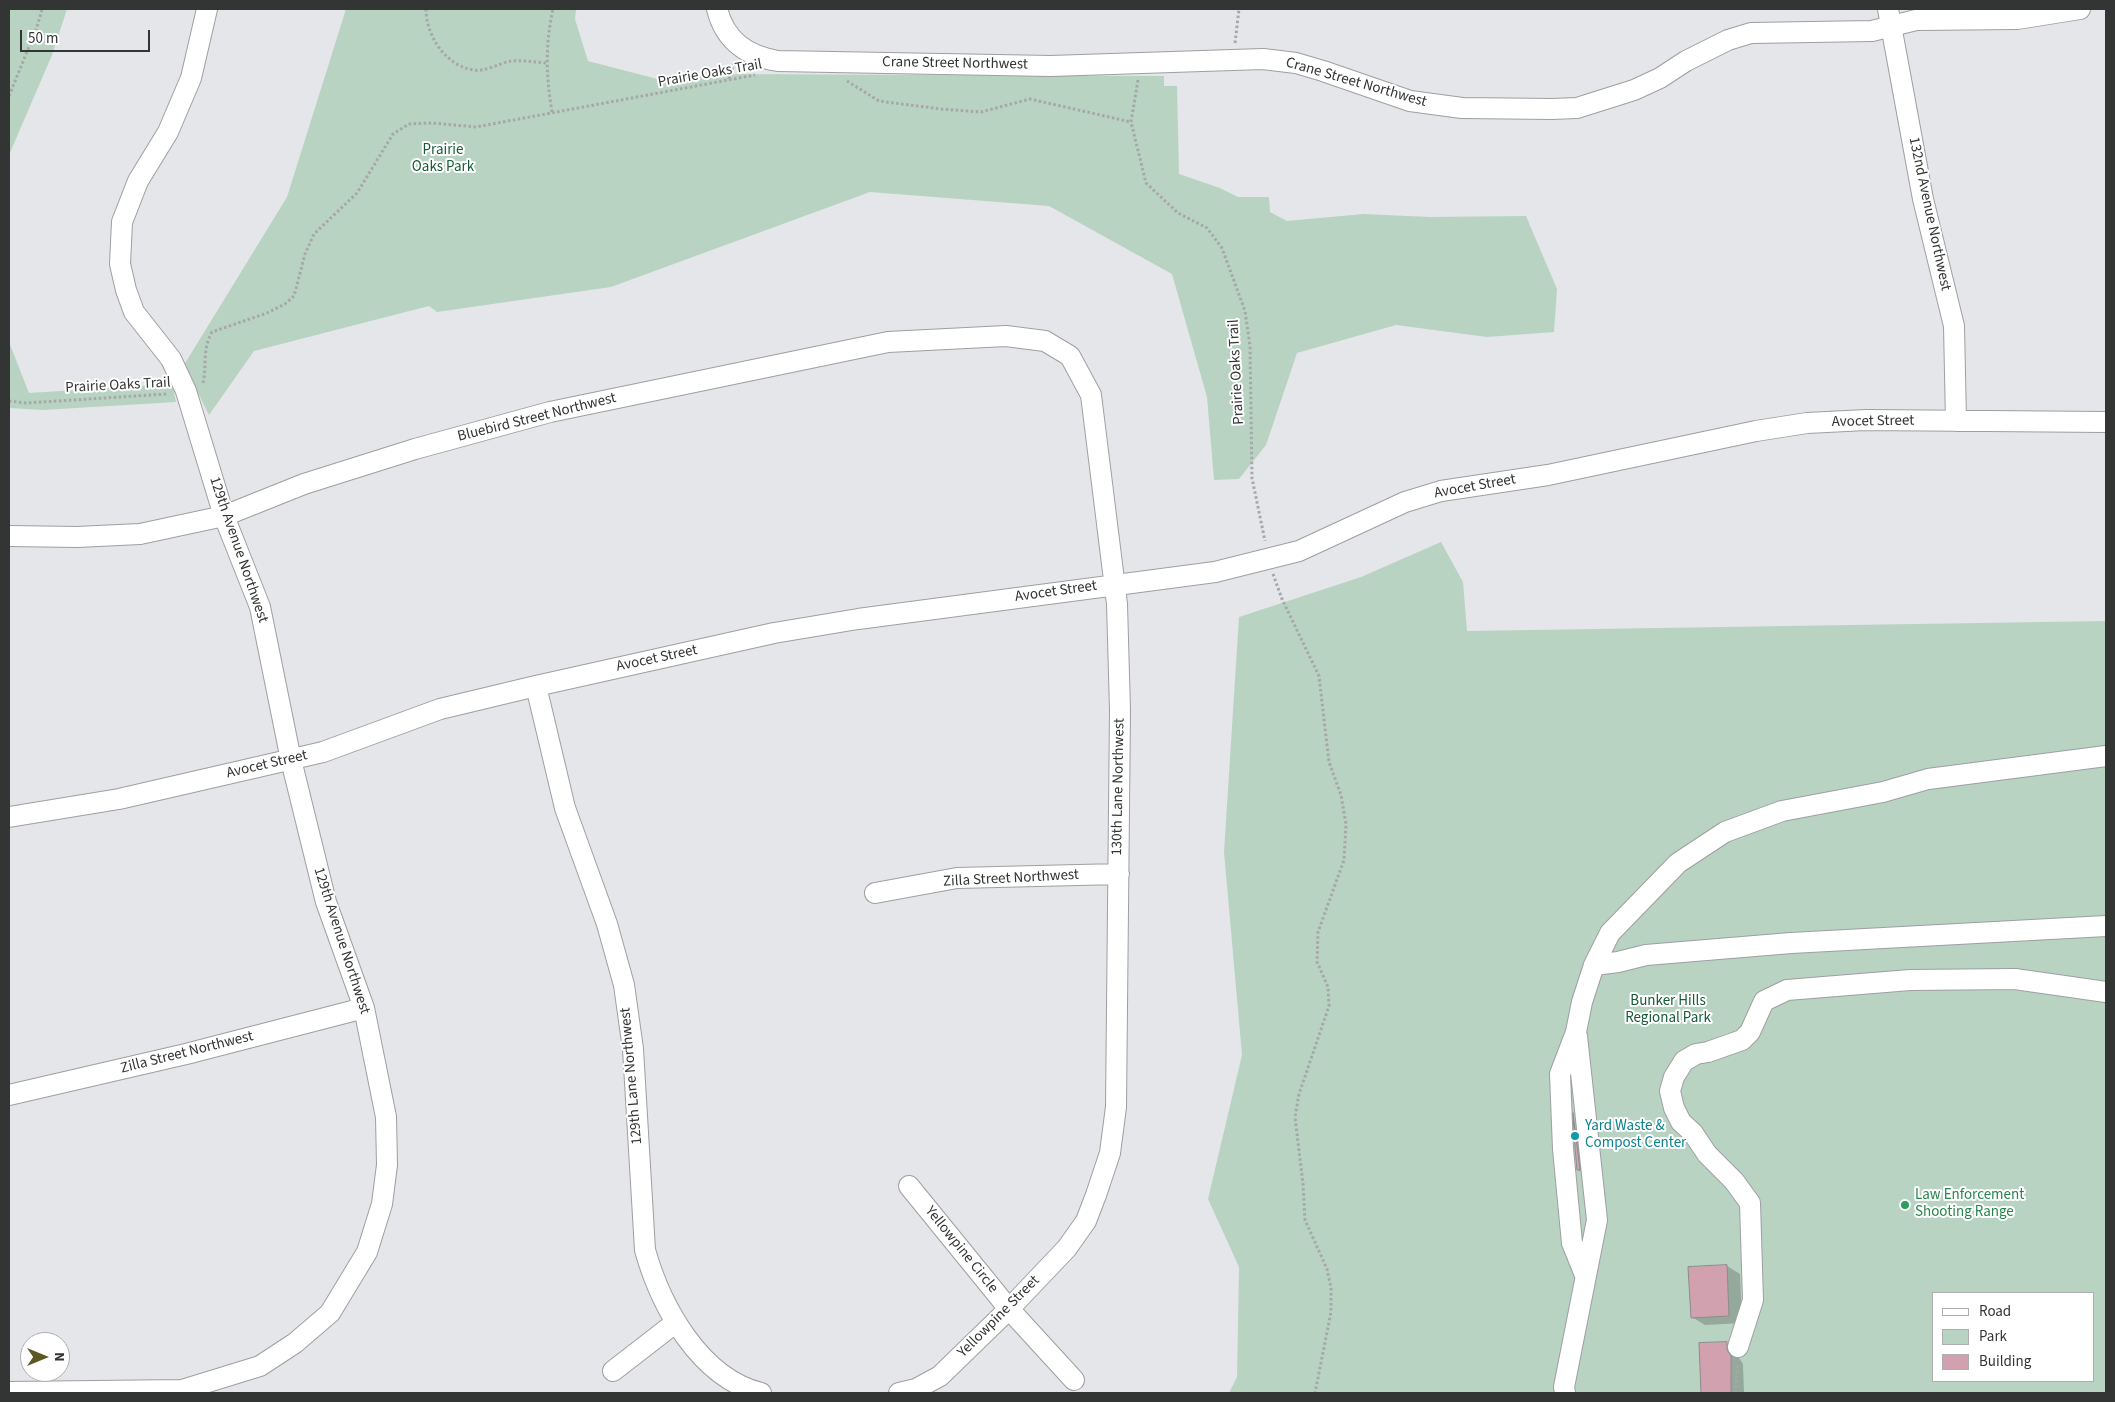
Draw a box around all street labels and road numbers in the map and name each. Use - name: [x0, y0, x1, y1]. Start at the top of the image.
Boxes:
- street label: Crane Street Northwest: [882, 54, 1028, 74]
- street label: Crane Street Northwest: [1283, 54, 1429, 112]
- street label: Prairie Oaks Trail: [657, 56, 763, 92]
- street label: 132nd Avenue Northwest: [1904, 136, 1954, 292]
- street label: Prairie Oaks Trail: [1225, 319, 1249, 425]
- street label: Prairie Oaks Trail: [65, 374, 171, 398]
- street label: Bluebird Street Northwest: [456, 390, 618, 446]
- street label: Avocet Street: [1832, 412, 1914, 432]
- street label: Avocet Street: [1433, 471, 1517, 503]
- street label: 129th Avenue Northwest: [205, 475, 271, 625]
- street label: Avocet Street: [1014, 577, 1098, 607]
- street label: Avocet Street: [615, 642, 699, 676]
- street label: 130th Lane Northwest: [1109, 718, 1129, 856]
- street label: Avocet Street: [225, 747, 309, 783]
- street label: 129th Avenue Northwest: [309, 865, 373, 1017]
- street label: Zilla Street Northwest: [943, 866, 1079, 892]
- street label: 129th Lane Northwest: [617, 1007, 647, 1145]
- street label: Zilla Street Northwest: [119, 1028, 255, 1078]
- street label: Yellowpine Circle: [920, 1203, 1002, 1297]
- street label: Yellowpine Street: [954, 1272, 1044, 1362]

